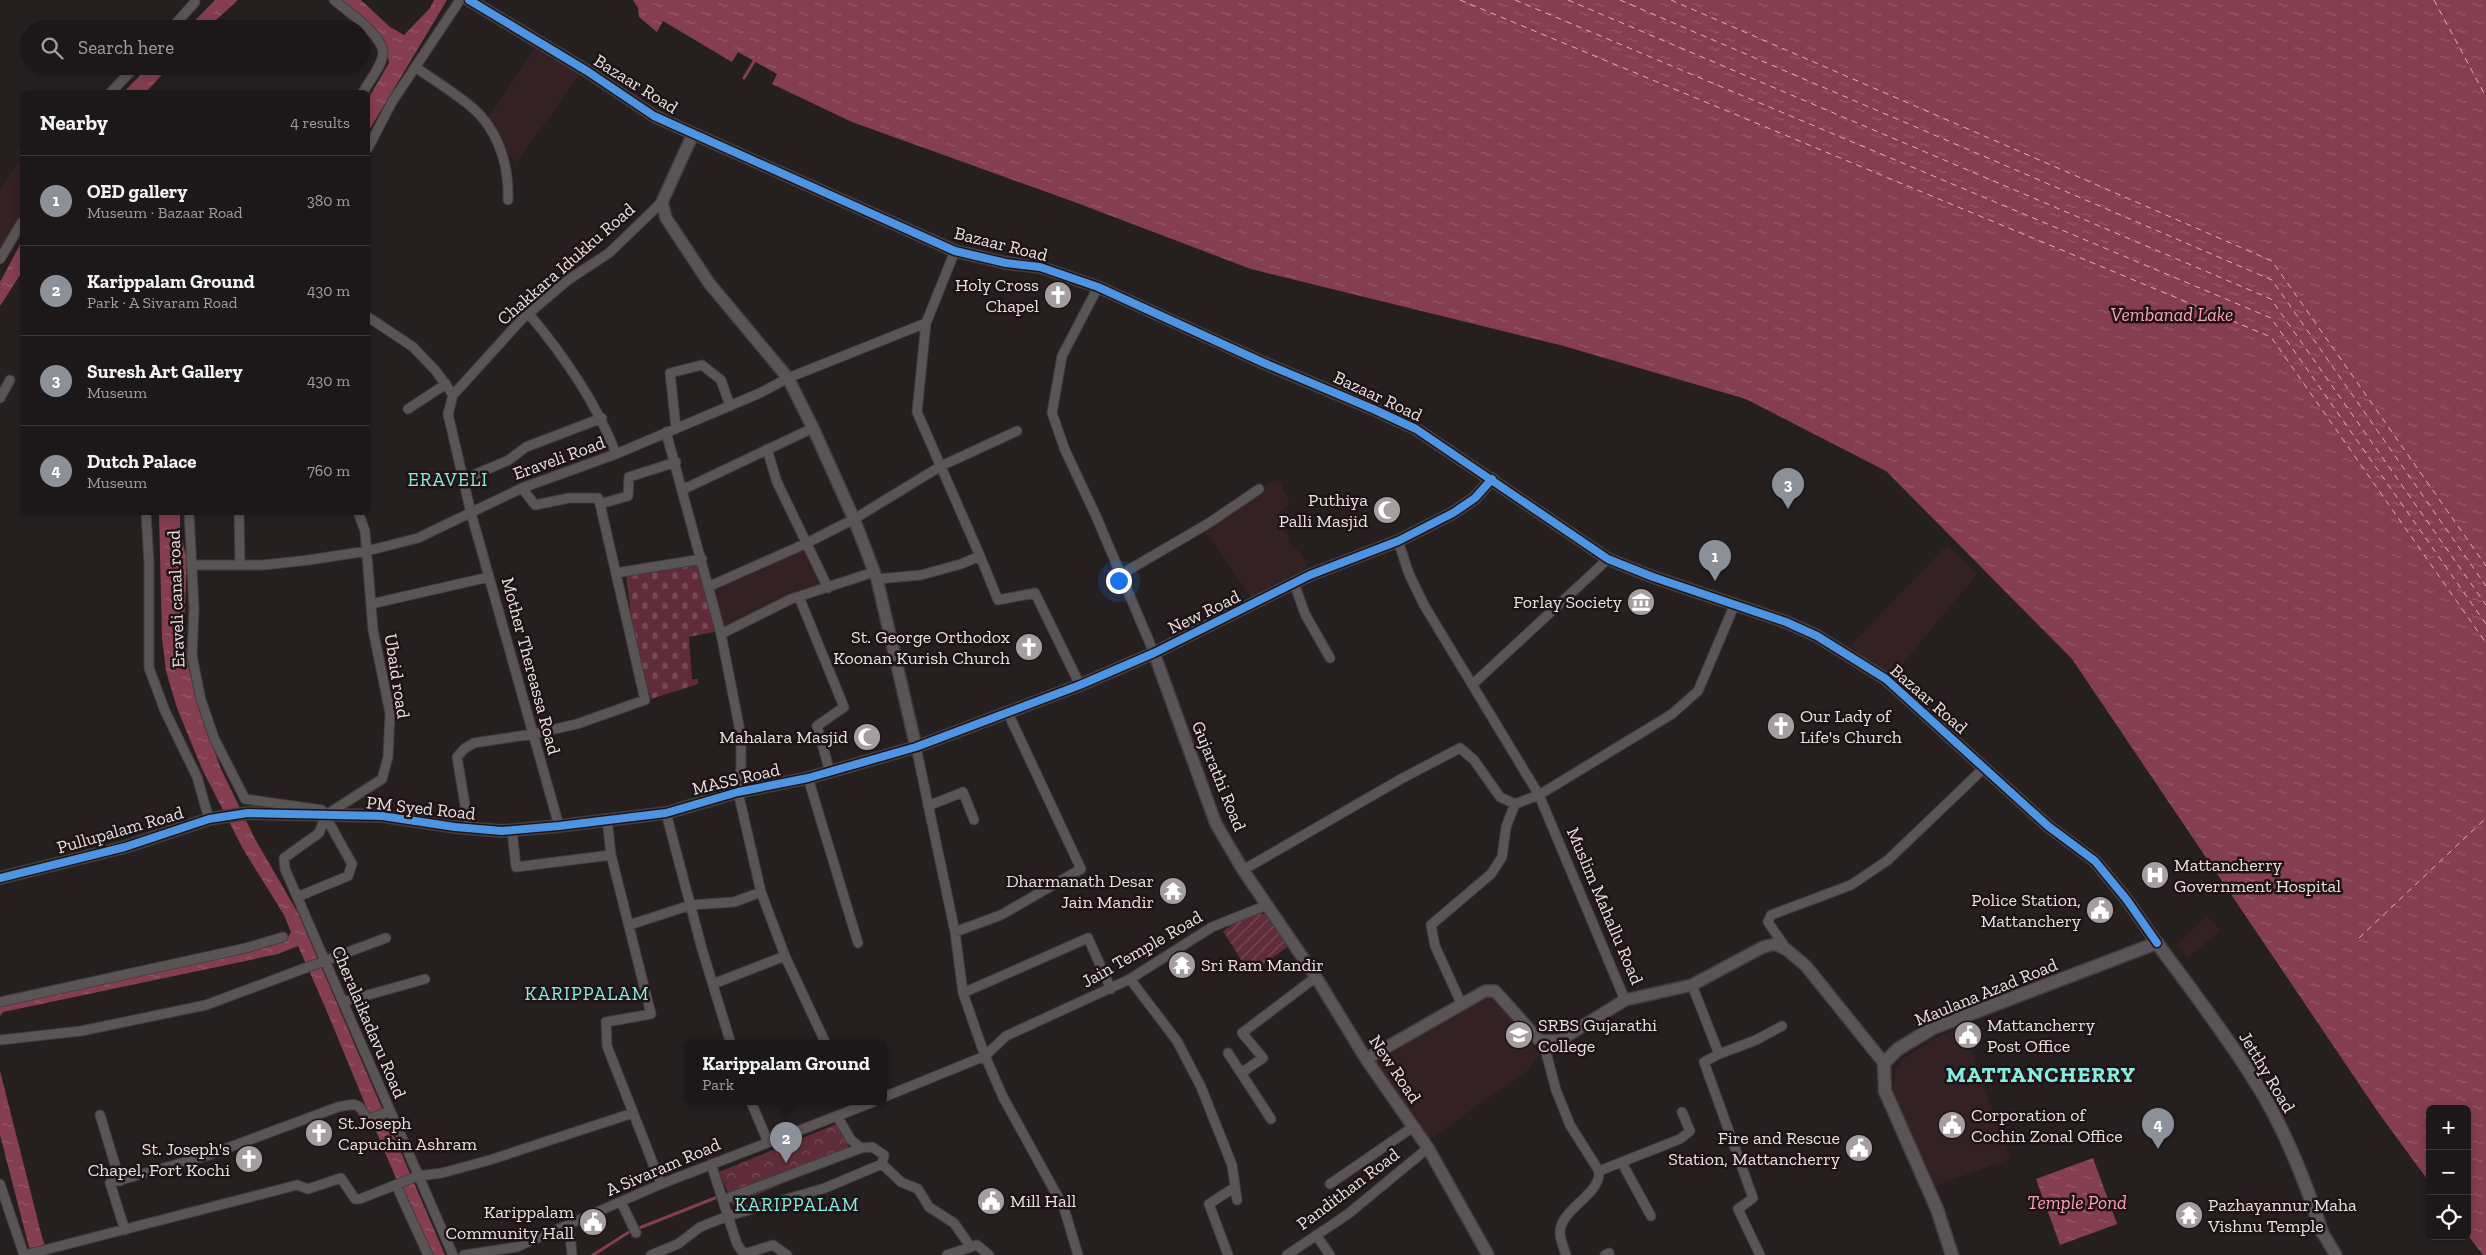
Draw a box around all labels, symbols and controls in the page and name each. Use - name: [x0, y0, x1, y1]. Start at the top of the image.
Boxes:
- search box: [20, 20, 370, 75]
- icon: search: [38, 34, 66, 62]
- text: Search here: [78, 36, 174, 59]
- street label: Bazaar Road: [590, 49, 682, 119]
- text: Nearby: [40, 110, 108, 135]
- text: 4 results: [290, 113, 350, 132]
- text: OED gallery: [87, 180, 187, 203]
- text: 1: [53, 191, 59, 210]
- text: 380 m: [307, 191, 350, 210]
- street label: Chakkara Idukku Road: [493, 198, 639, 330]
- text: Museum · Bazaar Road: [87, 203, 243, 222]
- street label: Bazaar Road: [952, 222, 1050, 266]
- text: Karippalam Ground: [87, 270, 255, 293]
- place label: Holy Cross Chapel: [955, 274, 1039, 317]
- church icon: Holy Cross Chapel: [1043, 280, 1073, 310]
- text: 2: [52, 281, 60, 300]
- text: 430 m: [307, 281, 350, 300]
- text: Park · A Sivaram Road: [87, 293, 237, 312]
- water label: Vembanad Lake: [2111, 303, 2233, 326]
- text: Suresh Art Gallery: [87, 360, 243, 383]
- street label: Bazaar Road: [1330, 366, 1426, 426]
- text: 3: [52, 371, 60, 390]
- text: 430 m: [307, 371, 350, 390]
- text: Museum: [87, 383, 147, 402]
- street label: Eraveli Road: [510, 431, 608, 485]
- text: Dutch Palace: [87, 450, 197, 473]
- text: 4: [51, 461, 61, 480]
- text: 760 m: [307, 461, 350, 480]
- district label: ERAVELI: [408, 468, 488, 491]
- pin: 3: [1772, 468, 1804, 509]
- text: Museum: [87, 473, 147, 492]
- place label: Puthiya Palli Masjid: [1279, 489, 1368, 532]
- mosque icon: Puthiya Palli Masjid: [1372, 495, 1402, 525]
- street label: Eraveli canal road: [163, 530, 189, 668]
- pin: 1: [1699, 540, 1731, 581]
- your location: [1106, 568, 1132, 594]
- street label: Mother Thereassa Road: [497, 575, 565, 757]
- street label: New Road: [1164, 585, 1244, 639]
- museum icon: Forlay Society: [1626, 587, 1656, 617]
- place label: Forlay Society: [1513, 591, 1623, 613]
- place label: St. George Orthodox Koonan Kurish Church: [833, 626, 1010, 669]
- street label: Ubaid road: [379, 632, 415, 720]
- church icon: St. George Orthodox Koonan Kurish Church: [1014, 632, 1044, 662]
- street label: Bazaar Road: [1886, 659, 1972, 739]
- place label: Our Lady of Life's Church: [1800, 705, 1902, 748]
- church icon: Our Lady of Life's Church: [1766, 711, 1796, 741]
- street label: Gujarathi Road: [1187, 718, 1251, 834]
- mosque icon: Mahalara Masjid: [852, 722, 882, 752]
- place label: Mahalara Masjid: [719, 726, 848, 748]
- street label: MASS Road: [690, 758, 782, 800]
- street label: PM Syed Road: [365, 791, 477, 825]
- street label: Pullupalam Road: [54, 801, 186, 859]
- street label: Muslim Mahallu Road: [1562, 824, 1648, 988]
- place label: Mattancherry Government Hospital: [2174, 854, 2341, 897]
- hospital icon: Mattancherry Government Hospital: [2140, 860, 2170, 890]
- place label: Dharmanath Desar Jain Mandir: [1006, 870, 1154, 913]
- temple icon: Dharmanath Desar Jain Mandir: [1158, 876, 1188, 906]
- place label: Police Station, Mattanchery: [1971, 889, 2082, 932]
- public building icon: Police Station, Mattanchery: [2085, 895, 2115, 925]
- street label: Jain Temple Road: [1078, 906, 1206, 992]
- street label: Cheralaikadavu Road: [327, 943, 411, 1102]
- temple icon: Sri Ram Mandir: [1167, 950, 1197, 980]
- street label: Maulana Azad Road: [1911, 953, 2061, 1031]
- place label: Sri Ram Mandir: [1201, 954, 1324, 976]
- district label: KARIPPALAM: [525, 982, 649, 1005]
- place label: SRBS Gujarathi College: [1538, 1014, 1657, 1057]
- place label: Mattancherry Post Office: [1987, 1014, 2096, 1057]
- school or university icon: SRBS Gujarathi College: [1504, 1020, 1534, 1050]
- public building icon: Mattancherry Post Office: [1953, 1020, 1983, 1050]
- street label: Jetthy Road: [2234, 1027, 2300, 1117]
- street label: New Road: [1364, 1031, 1426, 1107]
- popup: [685, 1040, 887, 1105]
- text: Karippalam Ground: [702, 1052, 870, 1075]
- district label: MATTANCHERRY: [1946, 1061, 2136, 1088]
- text: Park: [702, 1075, 734, 1094]
- place label: Corporation of Cochin Zonal Office: [1971, 1104, 2123, 1147]
- map controls: [2426, 1105, 2471, 1240]
- button: +: [2426, 1105, 2471, 1150]
- pin: 4: [2142, 1108, 2174, 1149]
- public building icon: Corporation of Cochin Zonal Office: [1937, 1110, 1967, 1140]
- place label: St.Joseph Capuchin Ashram: [338, 1112, 477, 1155]
- church icon: St.Joseph Capuchin Ashram: [304, 1118, 334, 1148]
- pin: 2: [770, 1122, 802, 1163]
- place label: Fire and Rescue Station, Mattancherry: [1668, 1127, 1841, 1170]
- street label: A Sivaram Road: [603, 1133, 724, 1201]
- public building icon: Fire and Rescue Station, Mattancherry: [1844, 1133, 1874, 1163]
- place label: St. Joseph's Chapel, Fort Kochi: [88, 1138, 230, 1181]
- street label: Pandithan Road: [1292, 1143, 1404, 1235]
- church icon: St. Joseph's Chapel, Fort Kochi: [234, 1144, 264, 1174]
- button: −: [2426, 1150, 2471, 1195]
- public building icon: Mill Hall: [976, 1186, 1006, 1216]
- place label: Mill Hall: [1010, 1190, 1076, 1212]
- water label: Temple Pond: [2027, 1191, 2127, 1214]
- district label: KARIPPALAM: [735, 1193, 859, 1216]
- place label: Pazhayannur Maha Vishnu Temple: [2207, 1194, 2357, 1237]
- button: locate: [2426, 1195, 2471, 1240]
- temple icon: Pazhayannur Maha Vishnu Temple: [2174, 1200, 2204, 1230]
- place label: Karippalam Community Hall: [445, 1201, 574, 1244]
- public building icon: Karippalam Community Hall: [578, 1207, 608, 1237]

